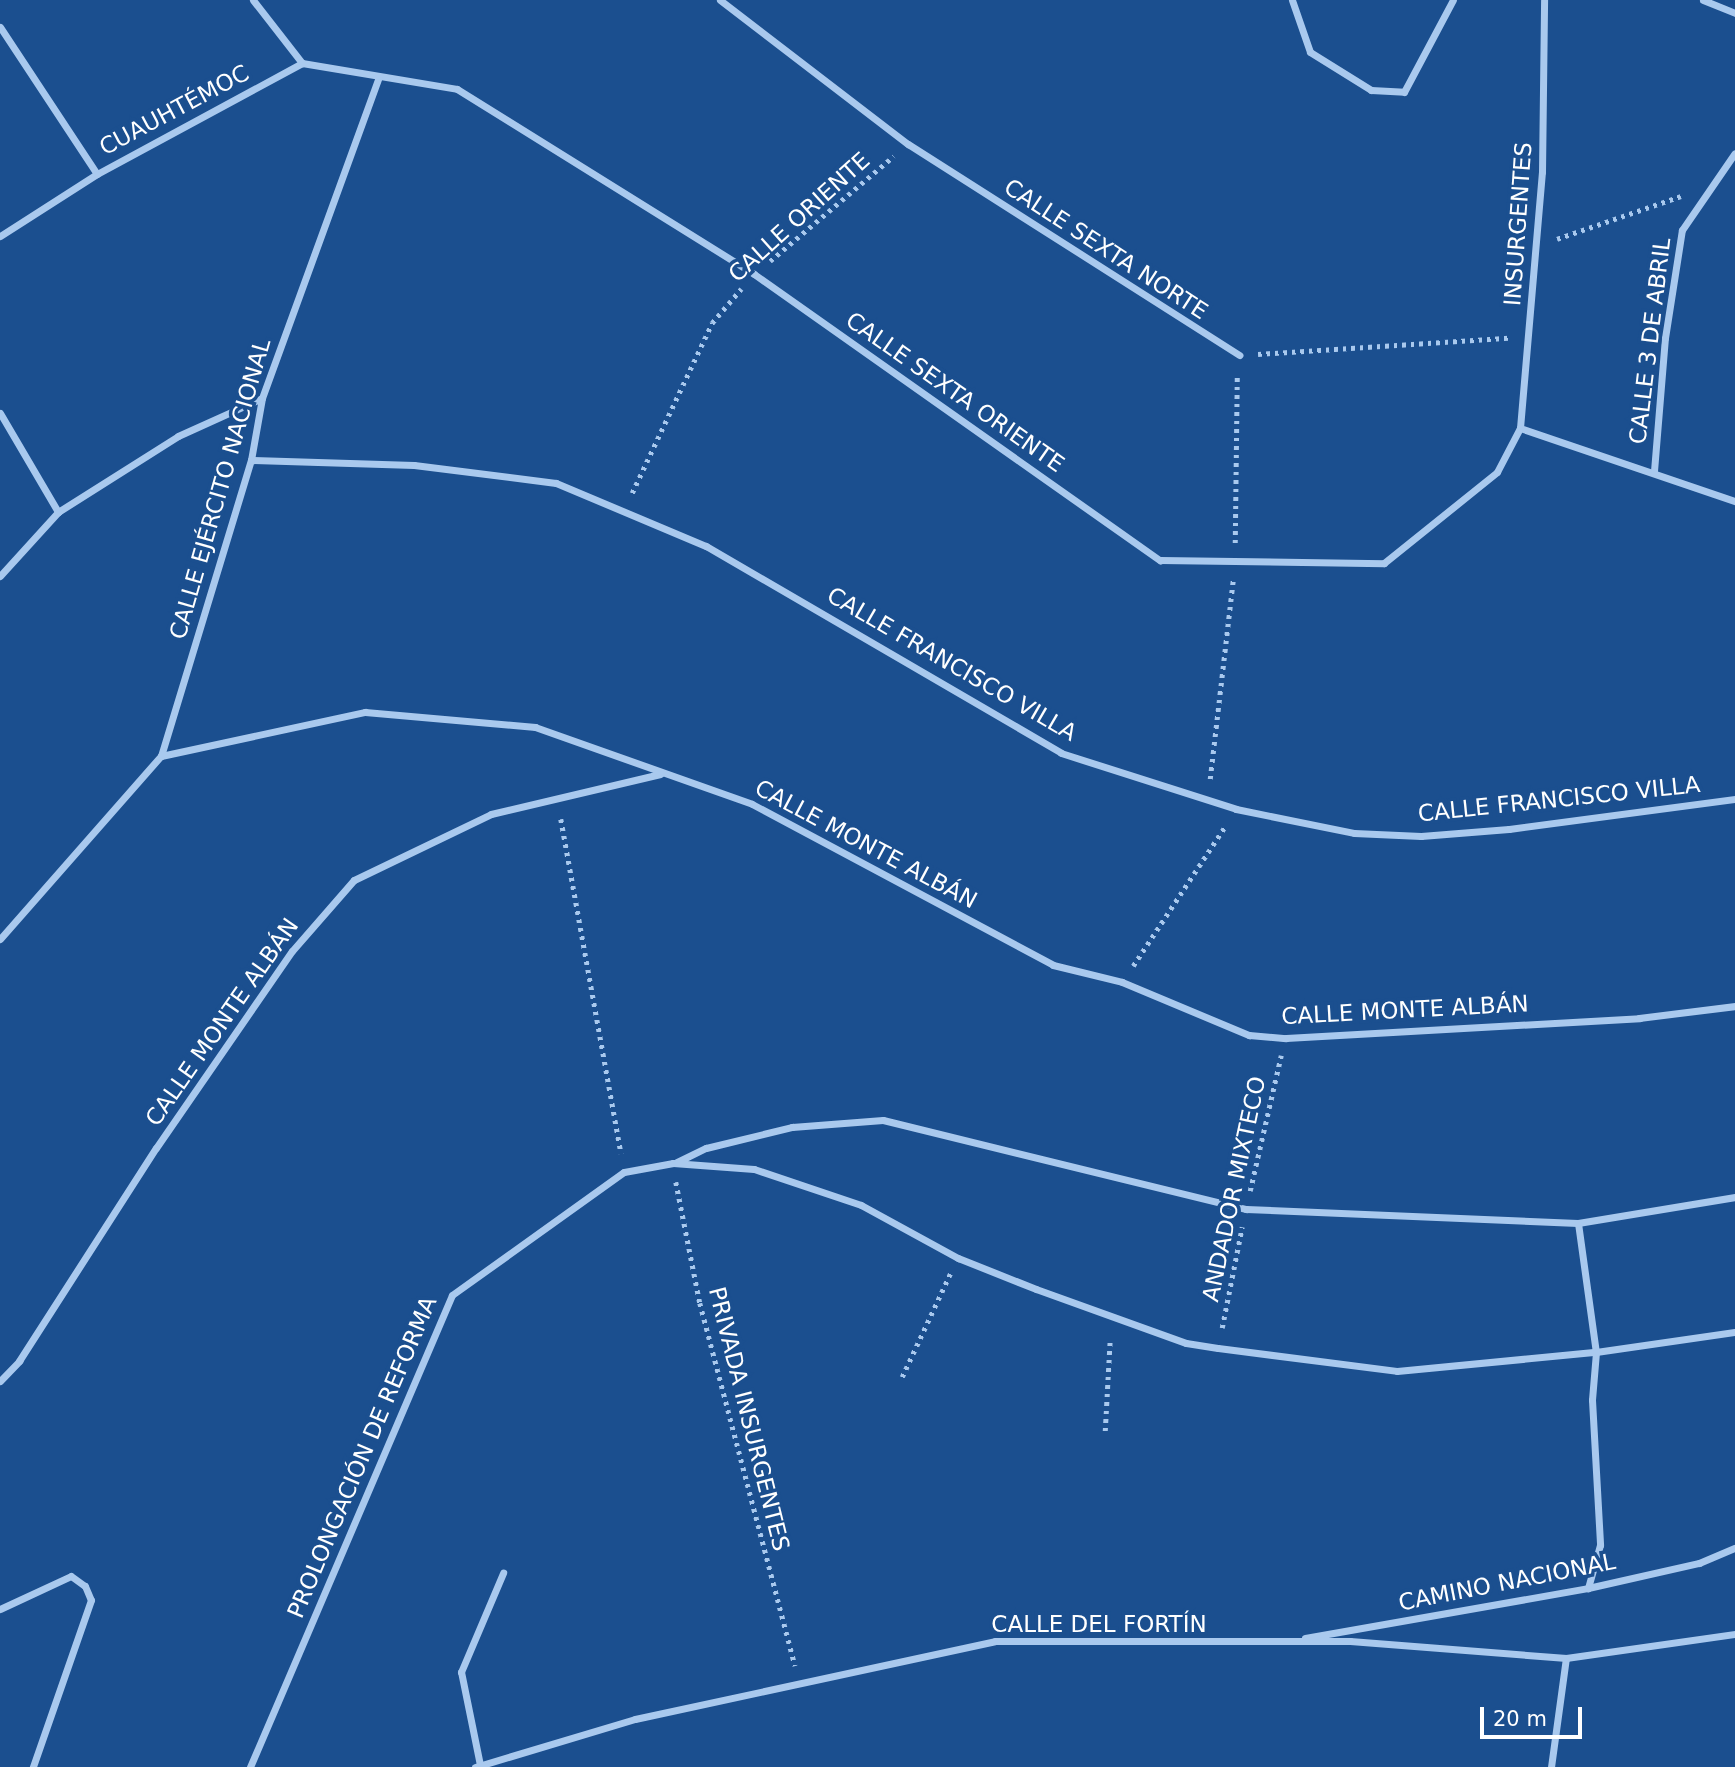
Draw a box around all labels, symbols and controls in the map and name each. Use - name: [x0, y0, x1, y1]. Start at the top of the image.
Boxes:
- street label: CUAUHTÉMOC: [95, 59, 253, 161]
- street label: INSURGENTES: [1499, 141, 1537, 307]
- street label: CALLE ORIENTE: [723, 146, 875, 288]
- street label: CALLE SEXTA NORTE: [999, 173, 1213, 325]
- street label: CALLE 3 DE ABRIL: [1624, 236, 1676, 446]
- street label: CALLE SEXTA ORIENTE: [840, 306, 1070, 478]
- street label: CALLE EJÉRCITO NACIONAL: [164, 335, 276, 643]
- street label: CALLE FRANCISCO VILLA: [822, 581, 1082, 747]
- street label: CALLE FRANCISCO VILLA: [1416, 770, 1702, 828]
- street label: CALLE MONTE ALBÁN: [750, 774, 982, 914]
- street label: CALLE MONTE ALBÁN: [140, 913, 304, 1131]
- street label: CALLE MONTE ALBÁN: [1281, 990, 1529, 1030]
- street label: ANDADOR MIXTECO: [1197, 1074, 1271, 1304]
- street label: PRIVADA INSURGENTES: [703, 1284, 795, 1554]
- street label: PROLONGACIÓN DE REFORMA: [282, 1292, 442, 1622]
- street label: CAMINO NACIONAL: [1396, 1547, 1618, 1617]
- street label: CALLE DEL FORTÍN: [991, 1610, 1207, 1638]
- scale bar: [1483, 1694, 1584, 1738]
- text: 20 m: [1493, 1707, 1547, 1731]

